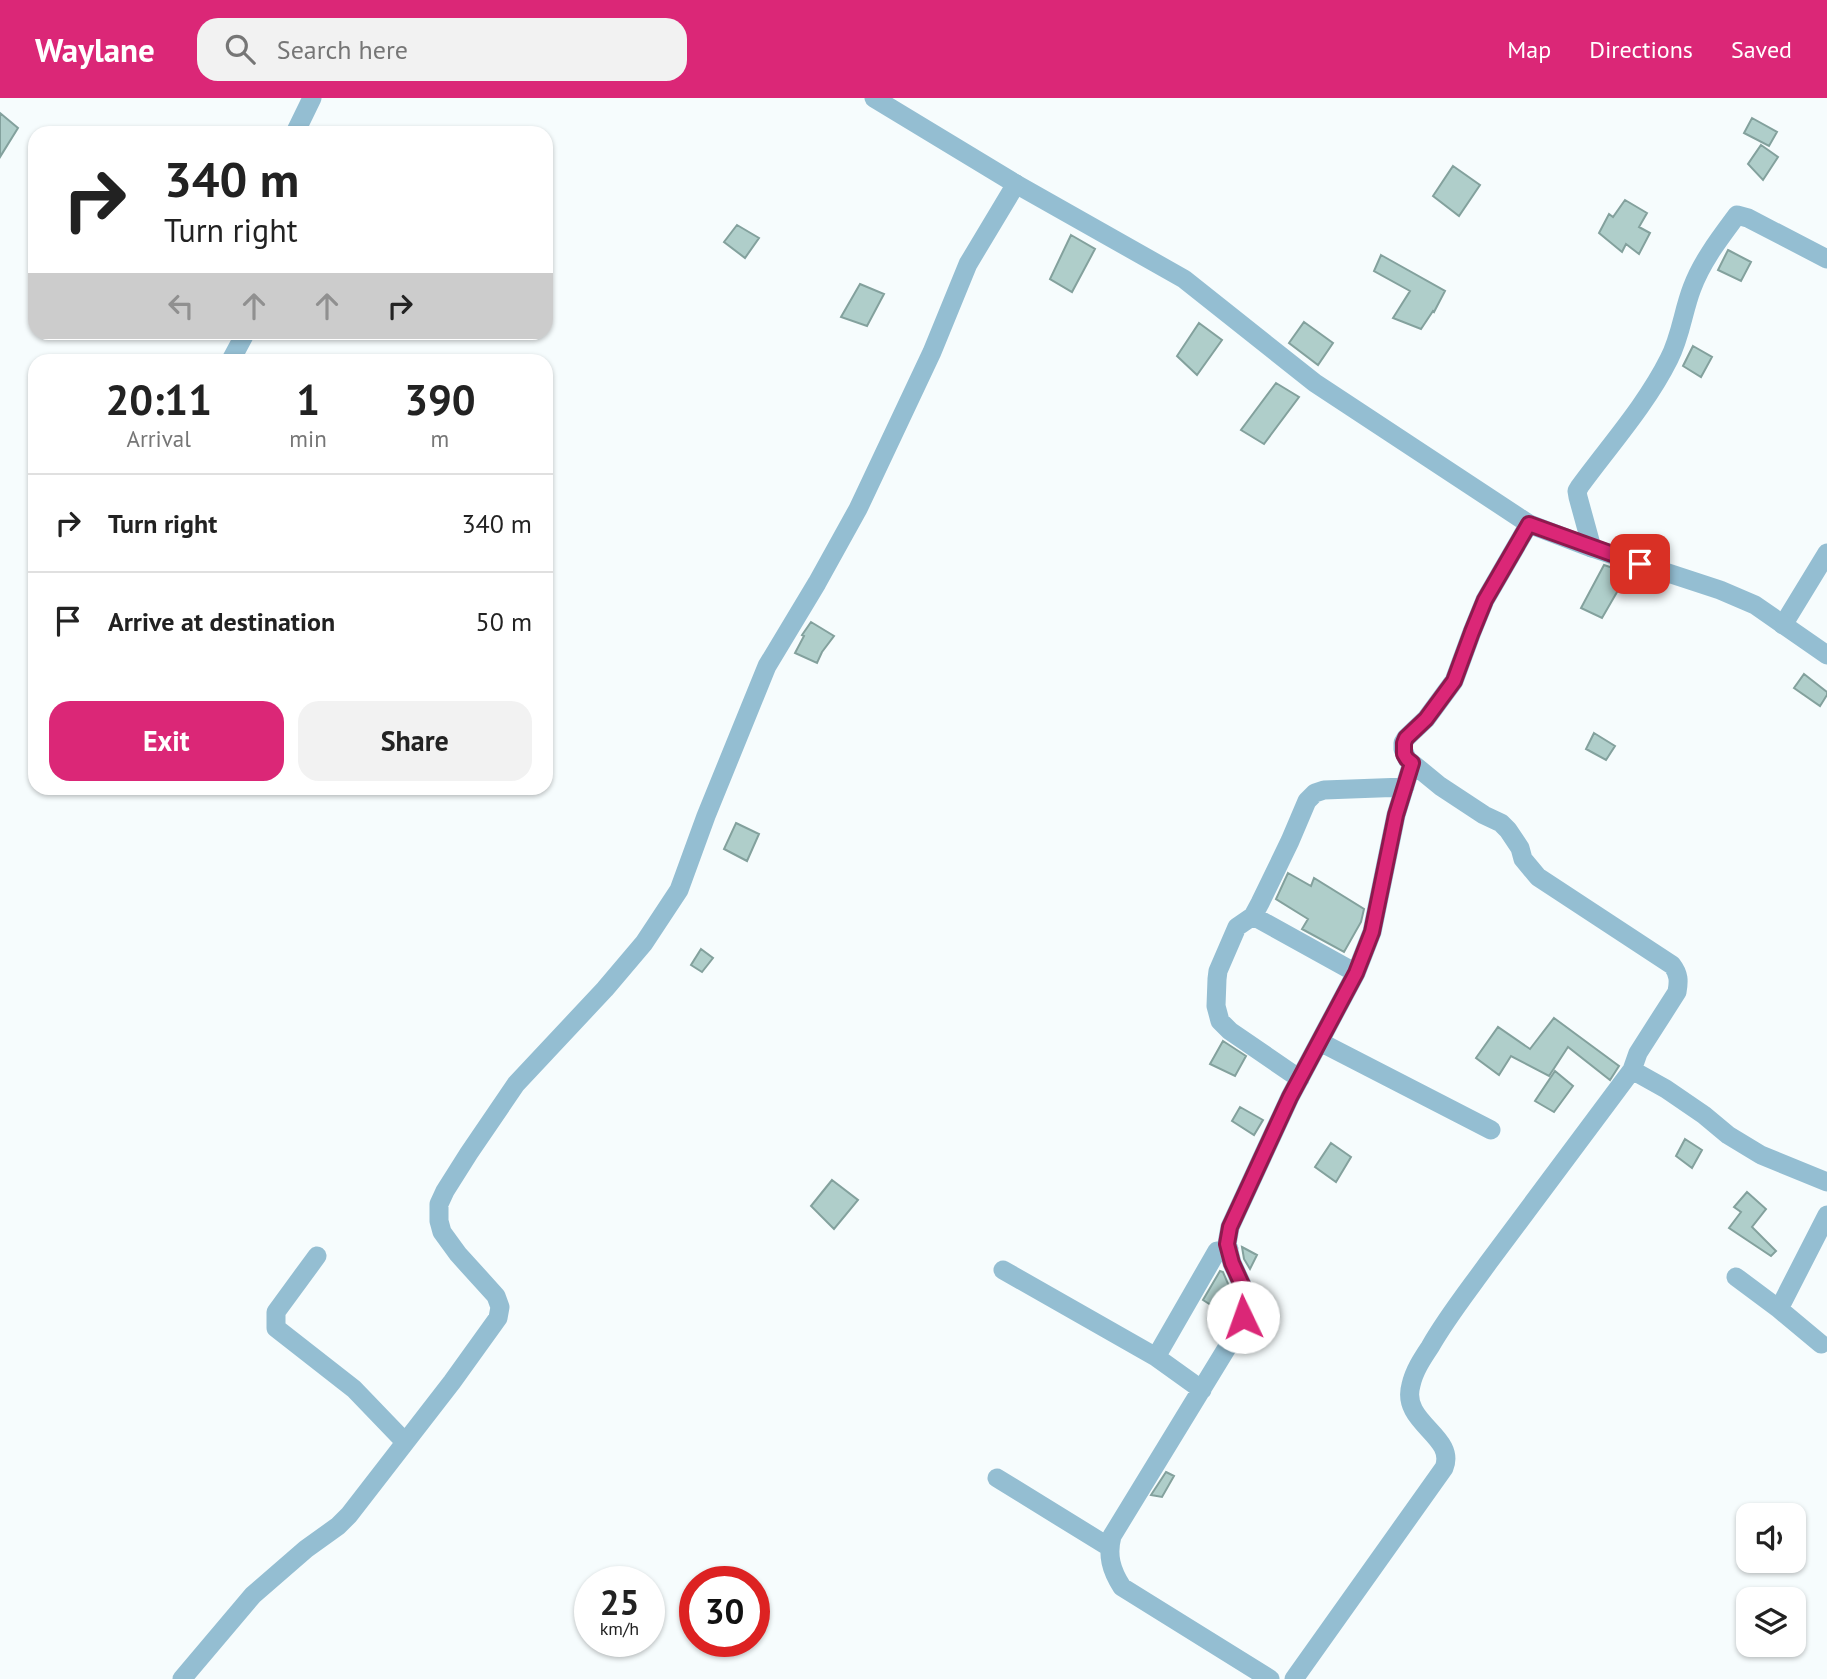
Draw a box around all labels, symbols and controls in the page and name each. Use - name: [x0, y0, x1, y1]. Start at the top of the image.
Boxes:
- search box: [197, 18, 687, 81]
- text: Waylane: [35, 28, 155, 71]
- icon: search: [221, 30, 259, 68]
- text: Search here: [277, 33, 408, 66]
- text: Map: [1507, 34, 1551, 65]
- text: Directions: [1589, 34, 1693, 65]
- text: Saved: [1731, 34, 1792, 65]
- text: 340 m: [164, 147, 299, 211]
- icon: right: [49, 154, 140, 245]
- text: Turn right: [164, 209, 298, 251]
- icon: left: [162, 287, 200, 325]
- icon: ahead: [235, 287, 273, 325]
- icon: ahead: [308, 287, 346, 325]
- icon: right: [381, 287, 419, 325]
- text: 20:11: [105, 372, 212, 427]
- text: 1: [296, 372, 320, 427]
- text: 390: [404, 372, 476, 427]
- text: Arrival: [126, 424, 191, 453]
- text: min: [289, 424, 327, 453]
- text: m: [431, 424, 449, 453]
- icon: right: [49, 504, 87, 542]
- text: Turn right: [108, 507, 217, 540]
- text: 340 m: [461, 507, 532, 540]
- pin: [1610, 534, 1670, 594]
- icon: arrive: [1621, 545, 1659, 583]
- icon: arrive: [49, 602, 87, 640]
- text: Arrive at destination: [108, 605, 335, 638]
- text: 50 m: [476, 605, 532, 638]
- button: Exit: [49, 701, 284, 781]
- button: Share: [298, 701, 532, 781]
- position arrow: [1206, 1280, 1280, 1354]
- map controls: [1736, 1503, 1806, 1657]
- button: sound: [1736, 1503, 1806, 1573]
- speed limit sign: 30: [679, 1566, 770, 1657]
- text: 25: [600, 1579, 639, 1625]
- button: layers: [1736, 1587, 1806, 1657]
- text: km/h: [600, 1617, 639, 1640]

